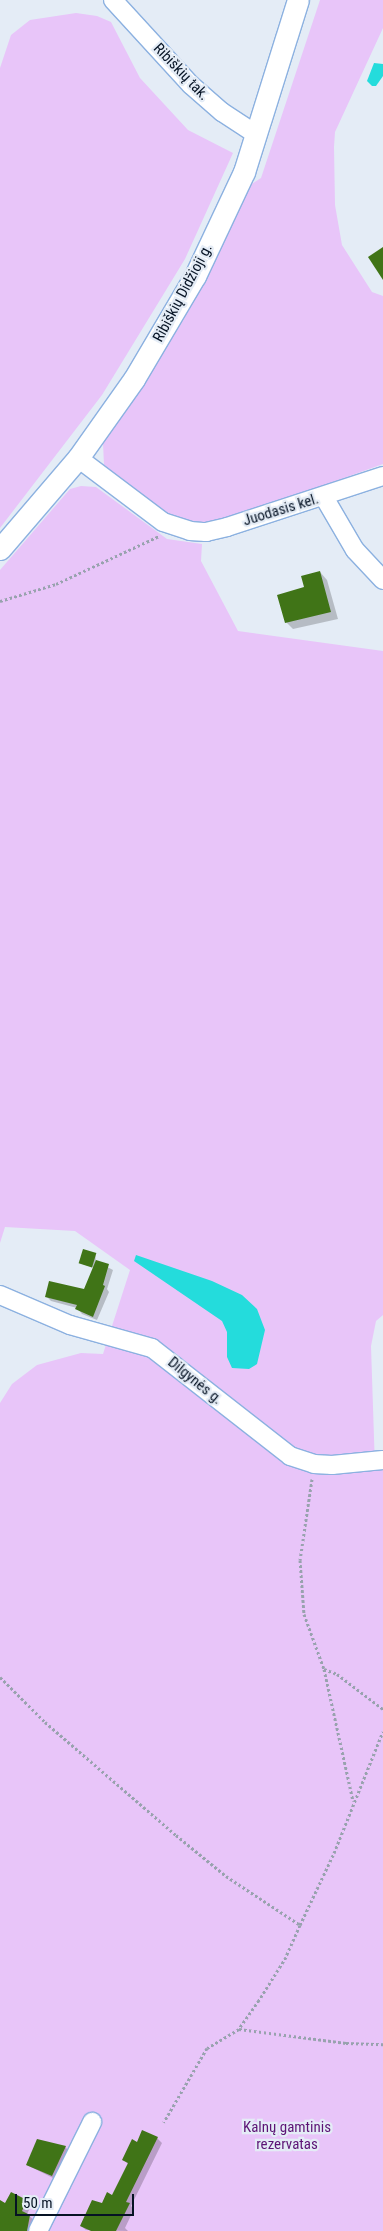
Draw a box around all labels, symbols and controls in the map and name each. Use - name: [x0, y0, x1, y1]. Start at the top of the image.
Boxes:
- street label: Ribiškių tak.: [149, 40, 213, 104]
- street label: Ribiškių Didžioji g.: [150, 241, 216, 345]
- street label: Juodasis kel.: [241, 490, 321, 530]
- street label: Dilgynės g.: [164, 1354, 226, 1408]
- park label: Kalnų gamtinis rezervatas: [243, 2118, 331, 2153]
- scale bar: [18, 2184, 136, 2216]
- text: 50 m: [23, 2194, 53, 2212]

